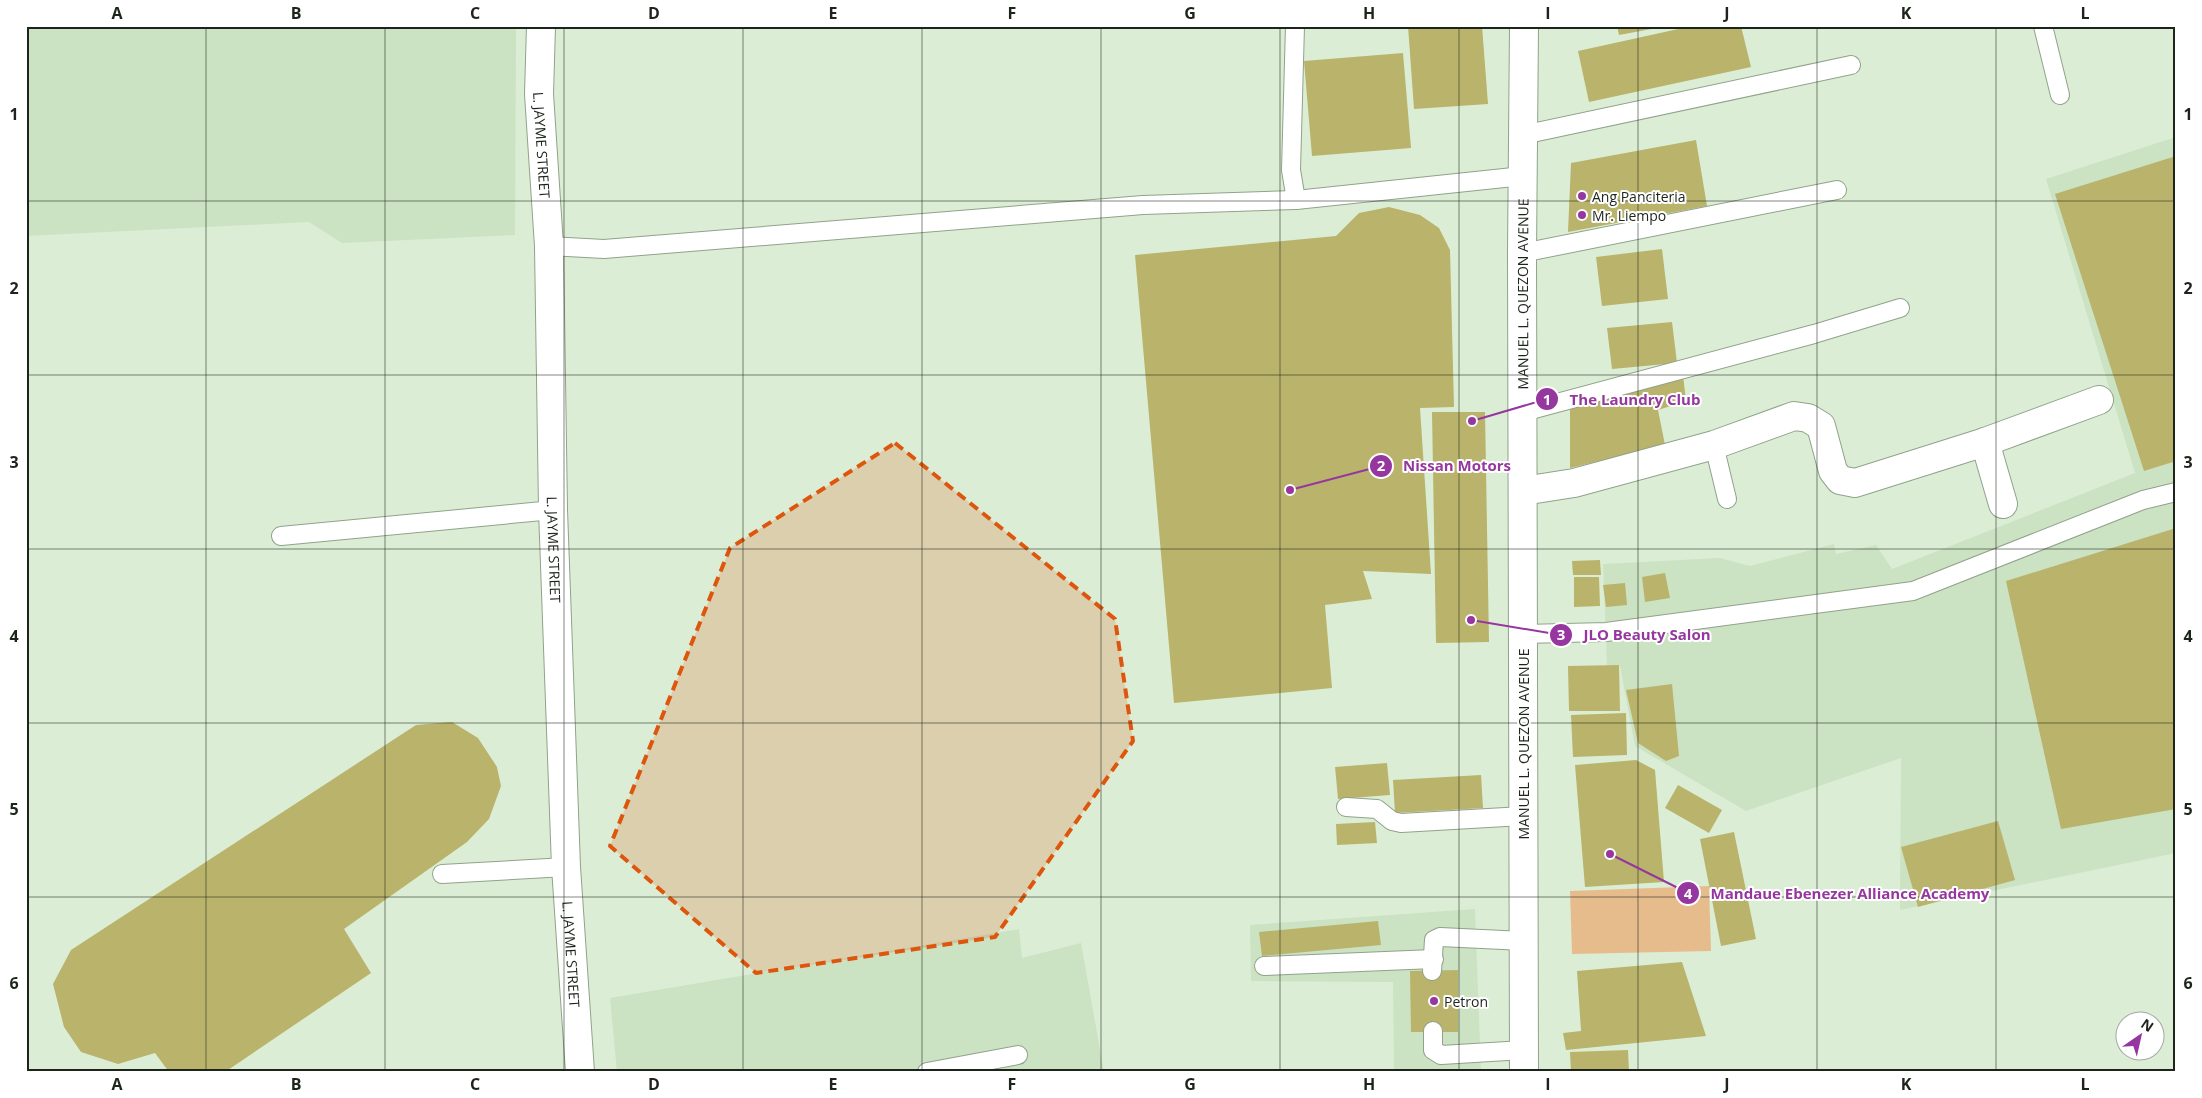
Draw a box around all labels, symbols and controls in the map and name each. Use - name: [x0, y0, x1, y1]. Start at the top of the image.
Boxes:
- text: A: [111, 2, 123, 24]
- text: B: [291, 2, 301, 24]
- text: C: [470, 2, 480, 24]
- text: D: [648, 2, 660, 24]
- text: E: [829, 2, 838, 24]
- text: F: [1008, 2, 1016, 24]
- text: G: [1184, 2, 1196, 24]
- text: H: [1363, 2, 1375, 24]
- text: I: [1545, 2, 1551, 24]
- text: J: [1722, 2, 1730, 24]
- text: K: [1901, 2, 1912, 24]
- text: L: [2080, 2, 2090, 24]
- street label: L. JAYME STREET: [529, 91, 555, 199]
- text: 1: [9, 103, 19, 125]
- text: 1: [2183, 103, 2193, 125]
- place label: Ang Panciteria: [1592, 187, 1686, 206]
- marker: Ang Panciteria: [1576, 190, 1588, 202]
- street label: MANUEL L. QUEZON AVENUE: [1512, 198, 1532, 390]
- place label: Mr. Liempo: [1592, 206, 1666, 225]
- marker: Mr. Liempo: [1576, 209, 1588, 221]
- text: 2: [9, 277, 19, 299]
- text: 2: [2183, 277, 2193, 299]
- callout: The Laundry Club: [1535, 384, 1710, 414]
- text: 1: [1543, 389, 1551, 409]
- text: The Laundry Club: [1570, 389, 1700, 409]
- text: 3: [9, 451, 19, 473]
- callout: Nissan Motors: [1368, 451, 1521, 481]
- text: 3: [2183, 451, 2193, 473]
- text: 2: [1377, 455, 1386, 475]
- text: Nissan Motors: [1403, 455, 1511, 475]
- street label: L. JAYME STREET: [543, 496, 566, 603]
- callout: JLO Beauty Salon: [1548, 620, 1720, 650]
- text: 3: [1557, 624, 1565, 644]
- text: JLO Beauty Salon: [1581, 624, 1711, 644]
- text: 4: [9, 625, 19, 647]
- text: 4: [2183, 625, 2193, 647]
- street label: MANUEL L. QUEZON AVENUE: [1514, 649, 1533, 840]
- text: 5: [9, 798, 19, 820]
- text: 5: [2183, 798, 2193, 820]
- callout: Mandaue Ebenezer Alliance Academy: [1676, 878, 1999, 908]
- text: 4: [1684, 883, 1693, 903]
- text: Mandaue Ebenezer Alliance Academy: [1711, 883, 1990, 903]
- street label: L. JAYME STREET: [559, 900, 585, 1008]
- text: 6: [9, 972, 19, 994]
- text: 6: [2183, 972, 2193, 994]
- place label: Petron: [1444, 992, 1488, 1011]
- marker: Petron: [1428, 995, 1440, 1007]
- north arrow: [2114, 1010, 2164, 1060]
- text: N: [2138, 1014, 2158, 1036]
- text: A: [111, 1073, 123, 1095]
- text: B: [291, 1073, 301, 1095]
- text: C: [470, 1073, 480, 1095]
- text: D: [648, 1073, 660, 1095]
- text: E: [829, 1073, 838, 1095]
- text: F: [1008, 1073, 1016, 1095]
- text: G: [1184, 1073, 1196, 1095]
- text: H: [1363, 1073, 1375, 1095]
- text: I: [1545, 1073, 1551, 1095]
- text: J: [1722, 1073, 1730, 1095]
- text: K: [1901, 1073, 1912, 1095]
- text: L: [2080, 1073, 2090, 1095]

